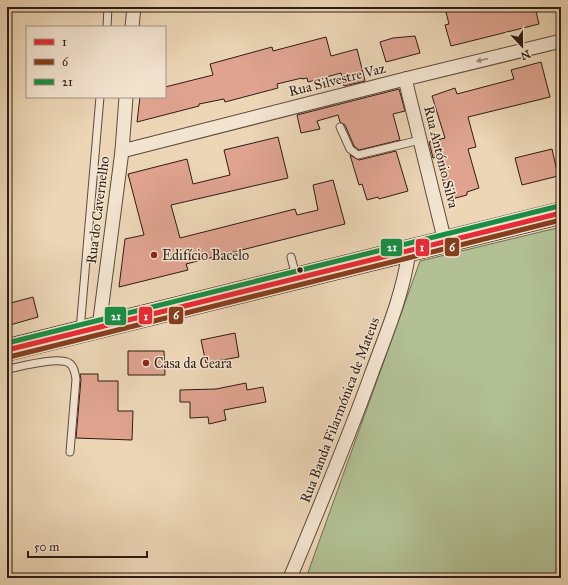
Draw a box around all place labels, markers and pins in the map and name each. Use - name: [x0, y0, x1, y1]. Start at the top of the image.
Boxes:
- place label: Edifício Bacelo: [162, 247, 249, 264]
- marker: Edifício Bacelo: [149, 250, 159, 260]
- unlabelled marker: [295, 265, 305, 275]
- place label: Casa da Ceara: [154, 355, 232, 372]
- marker: Casa da Ceara: [141, 358, 151, 368]

